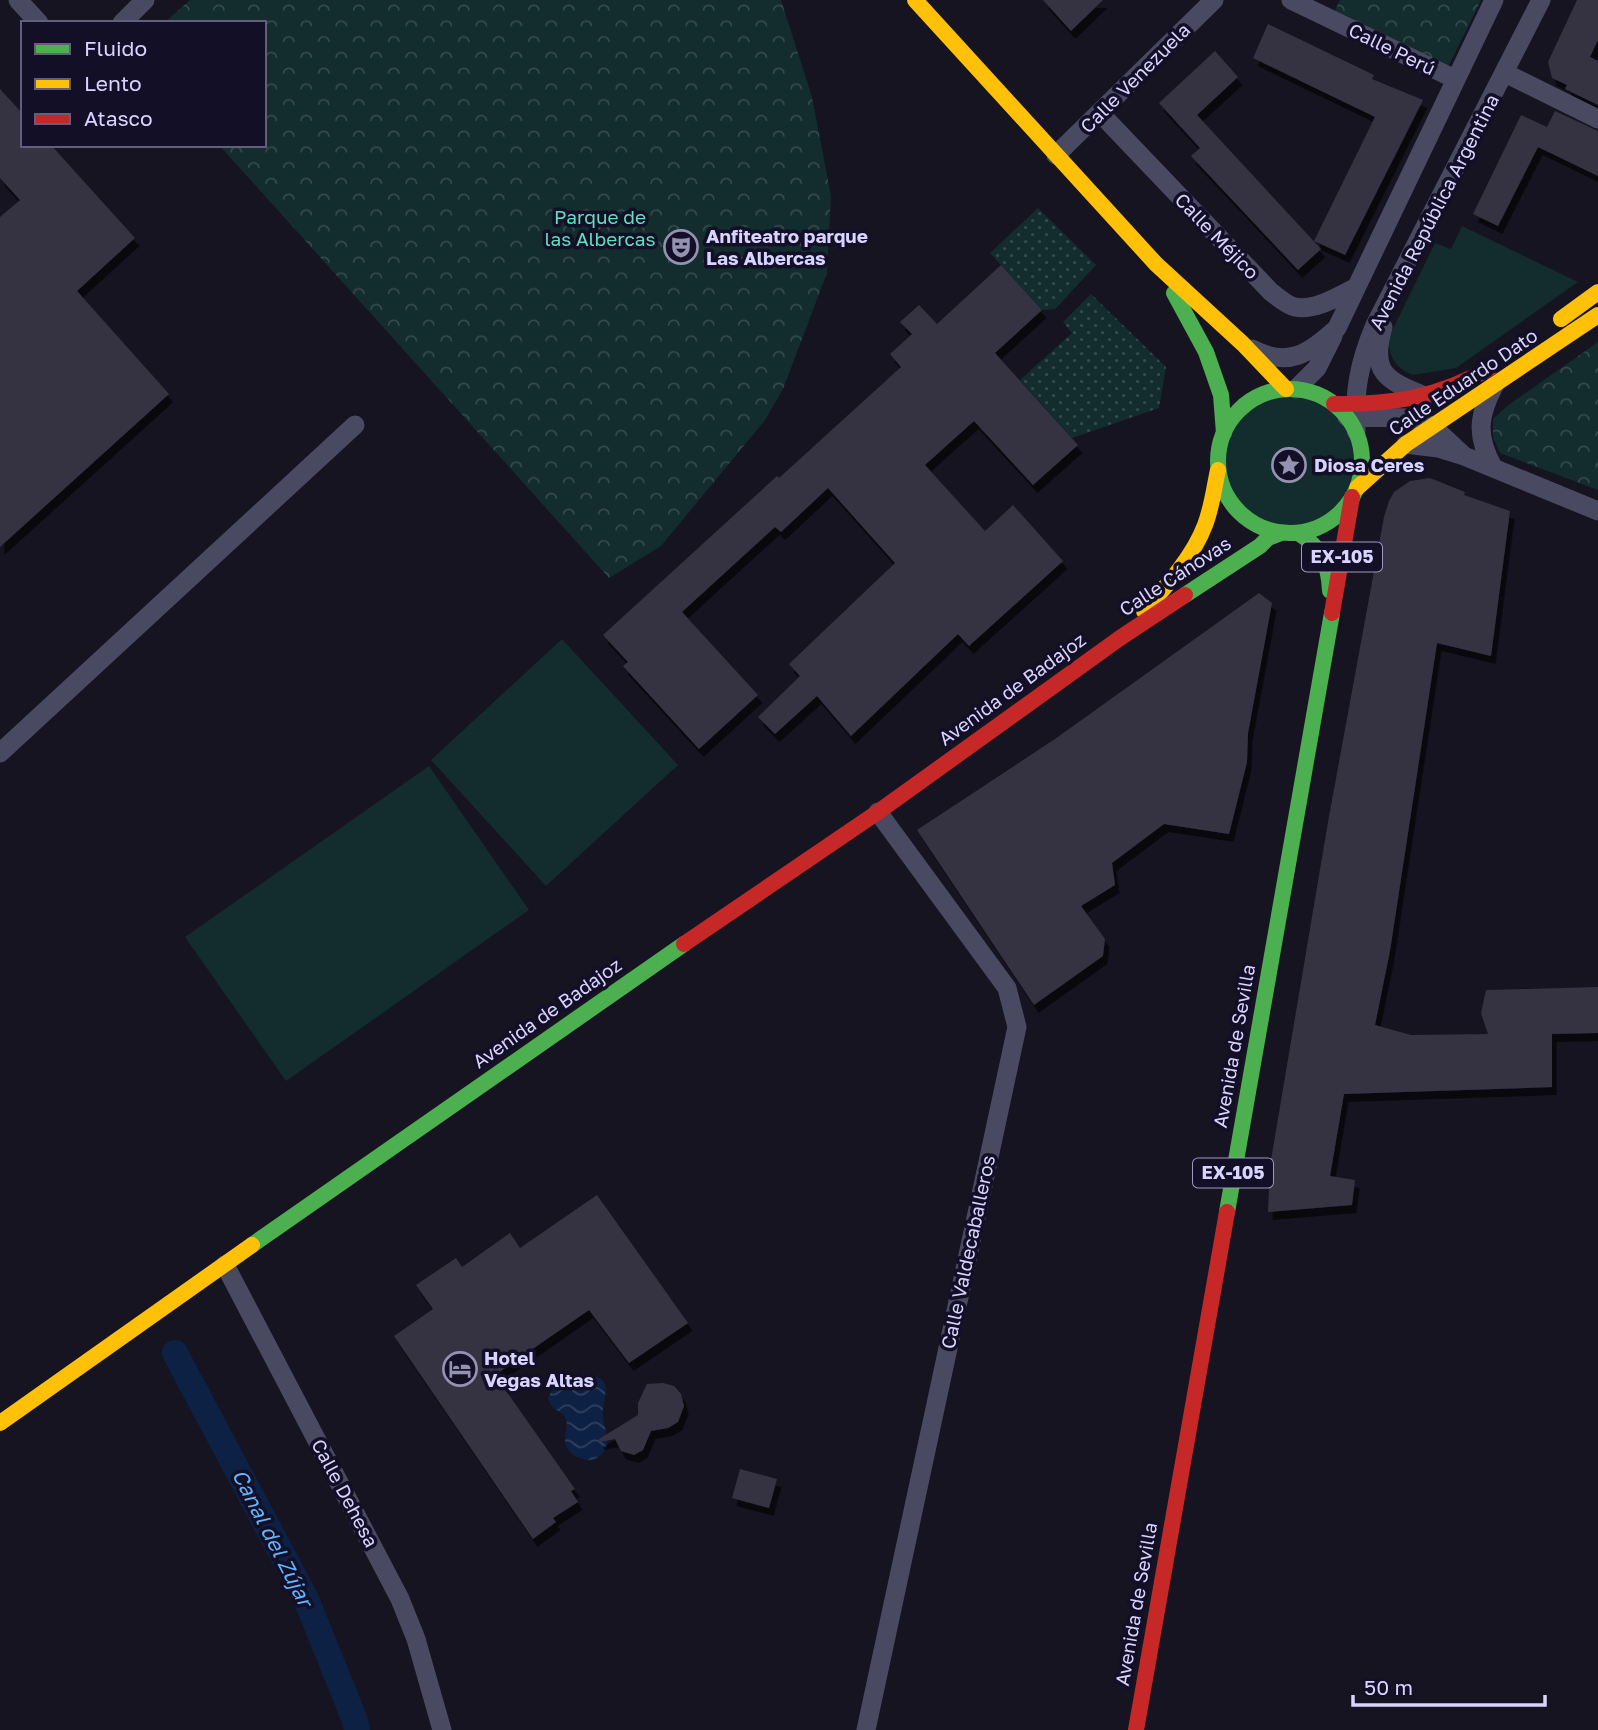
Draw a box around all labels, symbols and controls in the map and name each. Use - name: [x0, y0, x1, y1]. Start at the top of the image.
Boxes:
- street label: Calle Venezuela: [1075, 18, 1194, 137]
- street label: Calle Perú: [1345, 18, 1439, 79]
- legend: [21, 21, 266, 147]
- text: Fluido: [84, 35, 147, 61]
- text: Lento: [84, 70, 142, 96]
- street label: Avenida República Argentina: [1364, 90, 1503, 334]
- text: Atasco: [84, 105, 153, 131]
- street label: Calle Méjico: [1171, 188, 1264, 283]
- park label: Parque de las Albercas: [544, 205, 656, 250]
- place label: Anfiteatro parque Las Albercas: [706, 224, 868, 269]
- theatre icon: Anfiteatro parque Las Albercas: [662, 228, 700, 266]
- street label: Calle Eduardo Dato: [1384, 323, 1542, 440]
- place icon: Diosa Ceres: [1270, 446, 1308, 484]
- place label: Diosa Ceres: [1314, 453, 1425, 476]
- street label: Calle Cánovas: [1115, 531, 1235, 620]
- road number: EX-105: [1302, 542, 1382, 572]
- street label: Avenida de Badajoz: [934, 627, 1090, 750]
- street label: Avenida de Badajoz: [468, 953, 626, 1073]
- street label: Avenida de Sevilla: [1208, 962, 1259, 1130]
- street label: Calle Valdecaballeros: [936, 1153, 999, 1351]
- road number: EX-105: [1193, 1158, 1273, 1188]
- place label: Hotel Vegas Altas: [484, 1346, 595, 1391]
- hotel icon: Hotel Vegas Altas: [441, 1350, 479, 1388]
- street label: Calle Dehesa: [307, 1435, 384, 1551]
- water label: Canal del Zújar: [227, 1465, 320, 1613]
- street label: Avenida de Sevilla: [1110, 1520, 1161, 1688]
- scale bar: [1353, 1664, 1546, 1708]
- text: 50 m: [1364, 1674, 1413, 1700]

